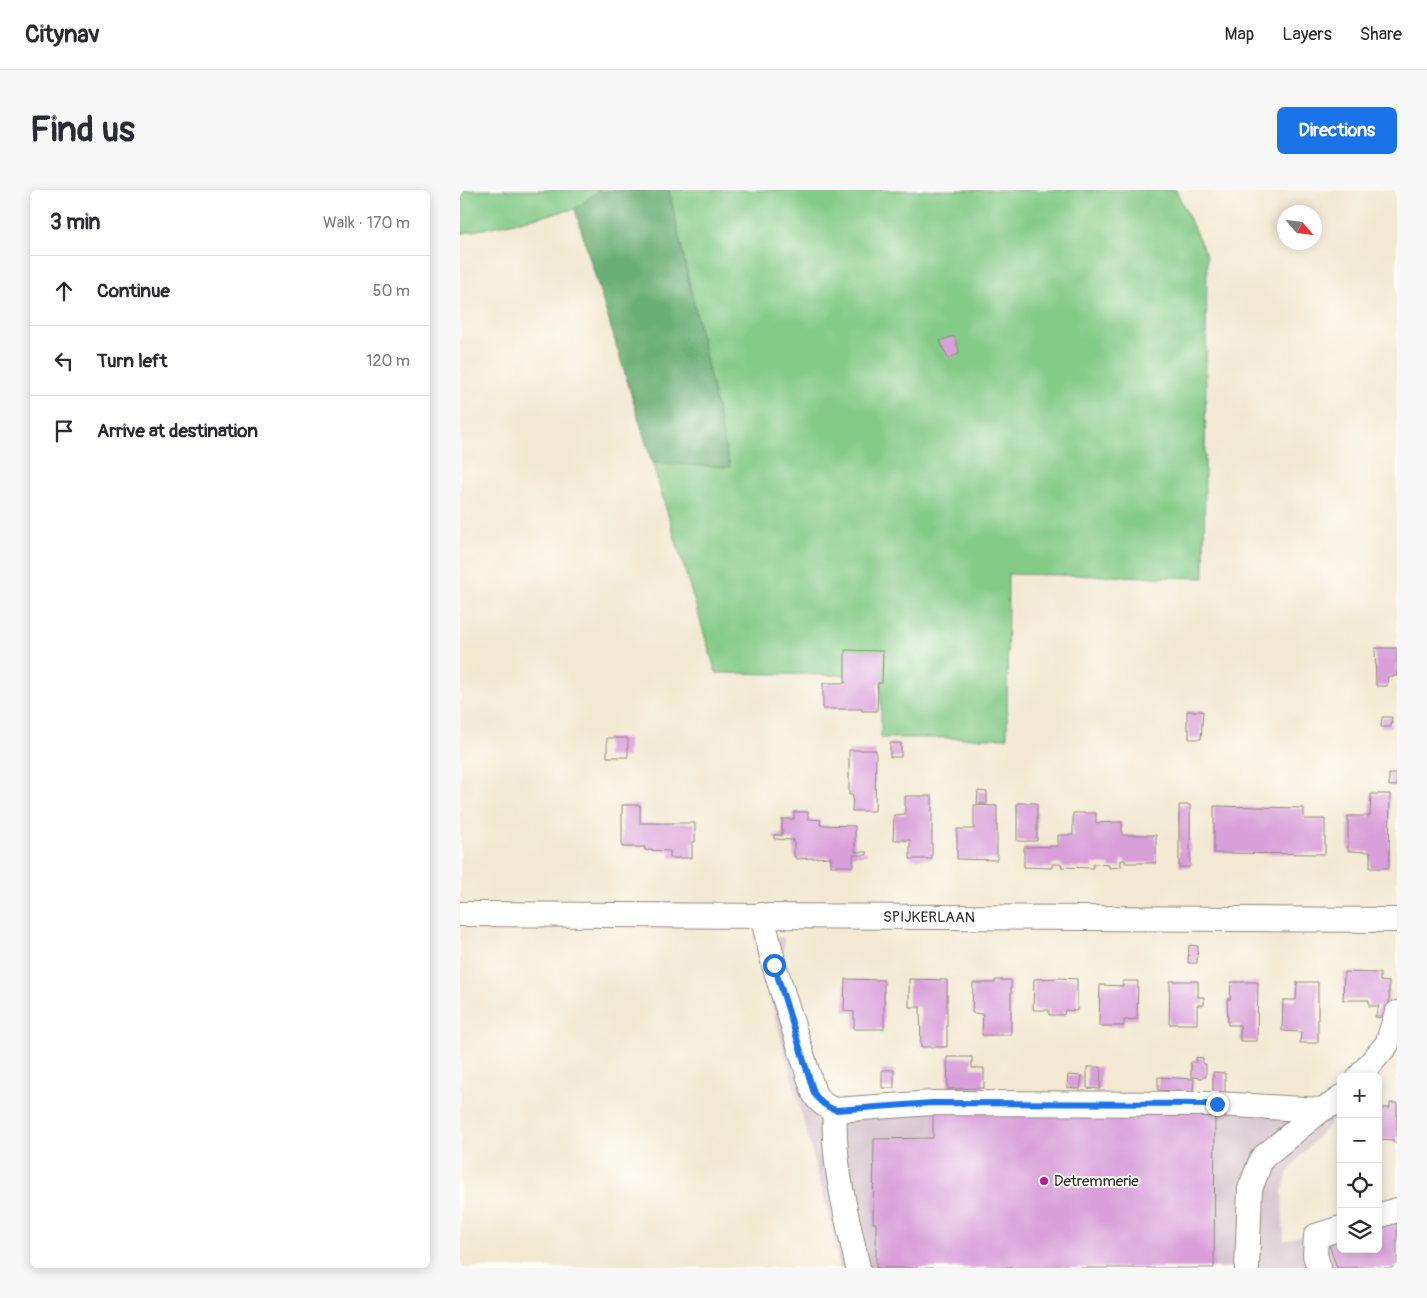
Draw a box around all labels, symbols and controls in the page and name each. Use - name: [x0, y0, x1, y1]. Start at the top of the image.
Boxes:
- text: Citynav: [25, 20, 100, 49]
- text: Map: [1225, 23, 1254, 46]
- text: Layers: [1282, 23, 1332, 46]
- text: Share: [1360, 23, 1402, 46]
- button: Directions: [1277, 107, 1397, 154]
- text: Find us: [30, 108, 135, 152]
- north arrow: [1277, 205, 1322, 250]
- text: 3 min: [50, 209, 100, 236]
- text: Walk · 170 m: [323, 213, 410, 233]
- icon: ahead: [50, 277, 78, 305]
- text: Continue: [97, 279, 170, 303]
- text: 50 m: [373, 281, 410, 301]
- icon: left: [50, 347, 78, 375]
- text: Turn left: [97, 349, 167, 373]
- text: 120 m: [366, 351, 410, 371]
- icon: arrive: [50, 417, 78, 445]
- text: Arrive at destination: [97, 419, 258, 443]
- street label: SPIJKERLAAN: [883, 907, 975, 927]
- route start: [763, 954, 786, 977]
- map controls: [1337, 1073, 1382, 1253]
- button: +: [1337, 1073, 1382, 1118]
- route end: [1206, 1093, 1229, 1116]
- button: −: [1337, 1118, 1382, 1163]
- button: locate: [1337, 1163, 1382, 1208]
- place label: Detremmerie: [1054, 1172, 1139, 1191]
- marker: Detremmerie: [1038, 1175, 1050, 1187]
- button: layers: [1337, 1208, 1382, 1253]

